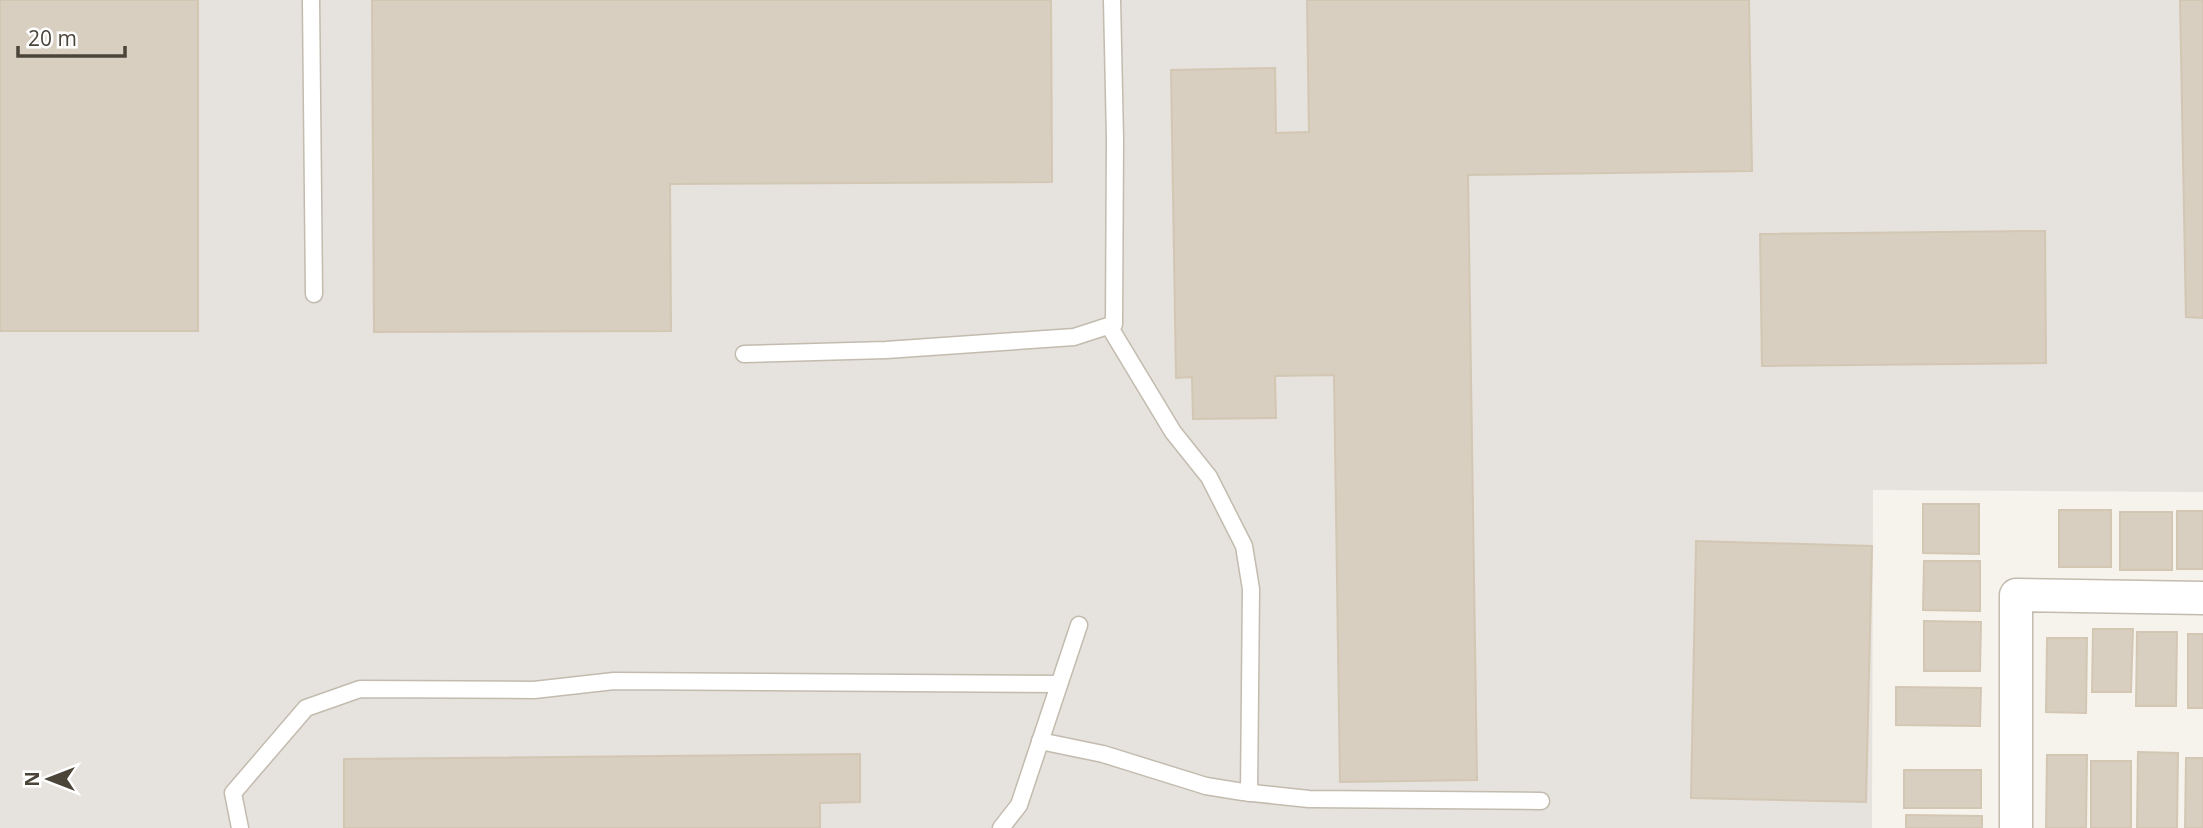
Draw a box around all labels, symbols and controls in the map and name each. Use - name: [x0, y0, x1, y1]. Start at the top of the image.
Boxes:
- scale bar: [18, 14, 124, 58]
- text: 20 m: [28, 24, 77, 52]
- north arrow: [14, 744, 84, 814]
- text: N: [19, 771, 45, 787]

